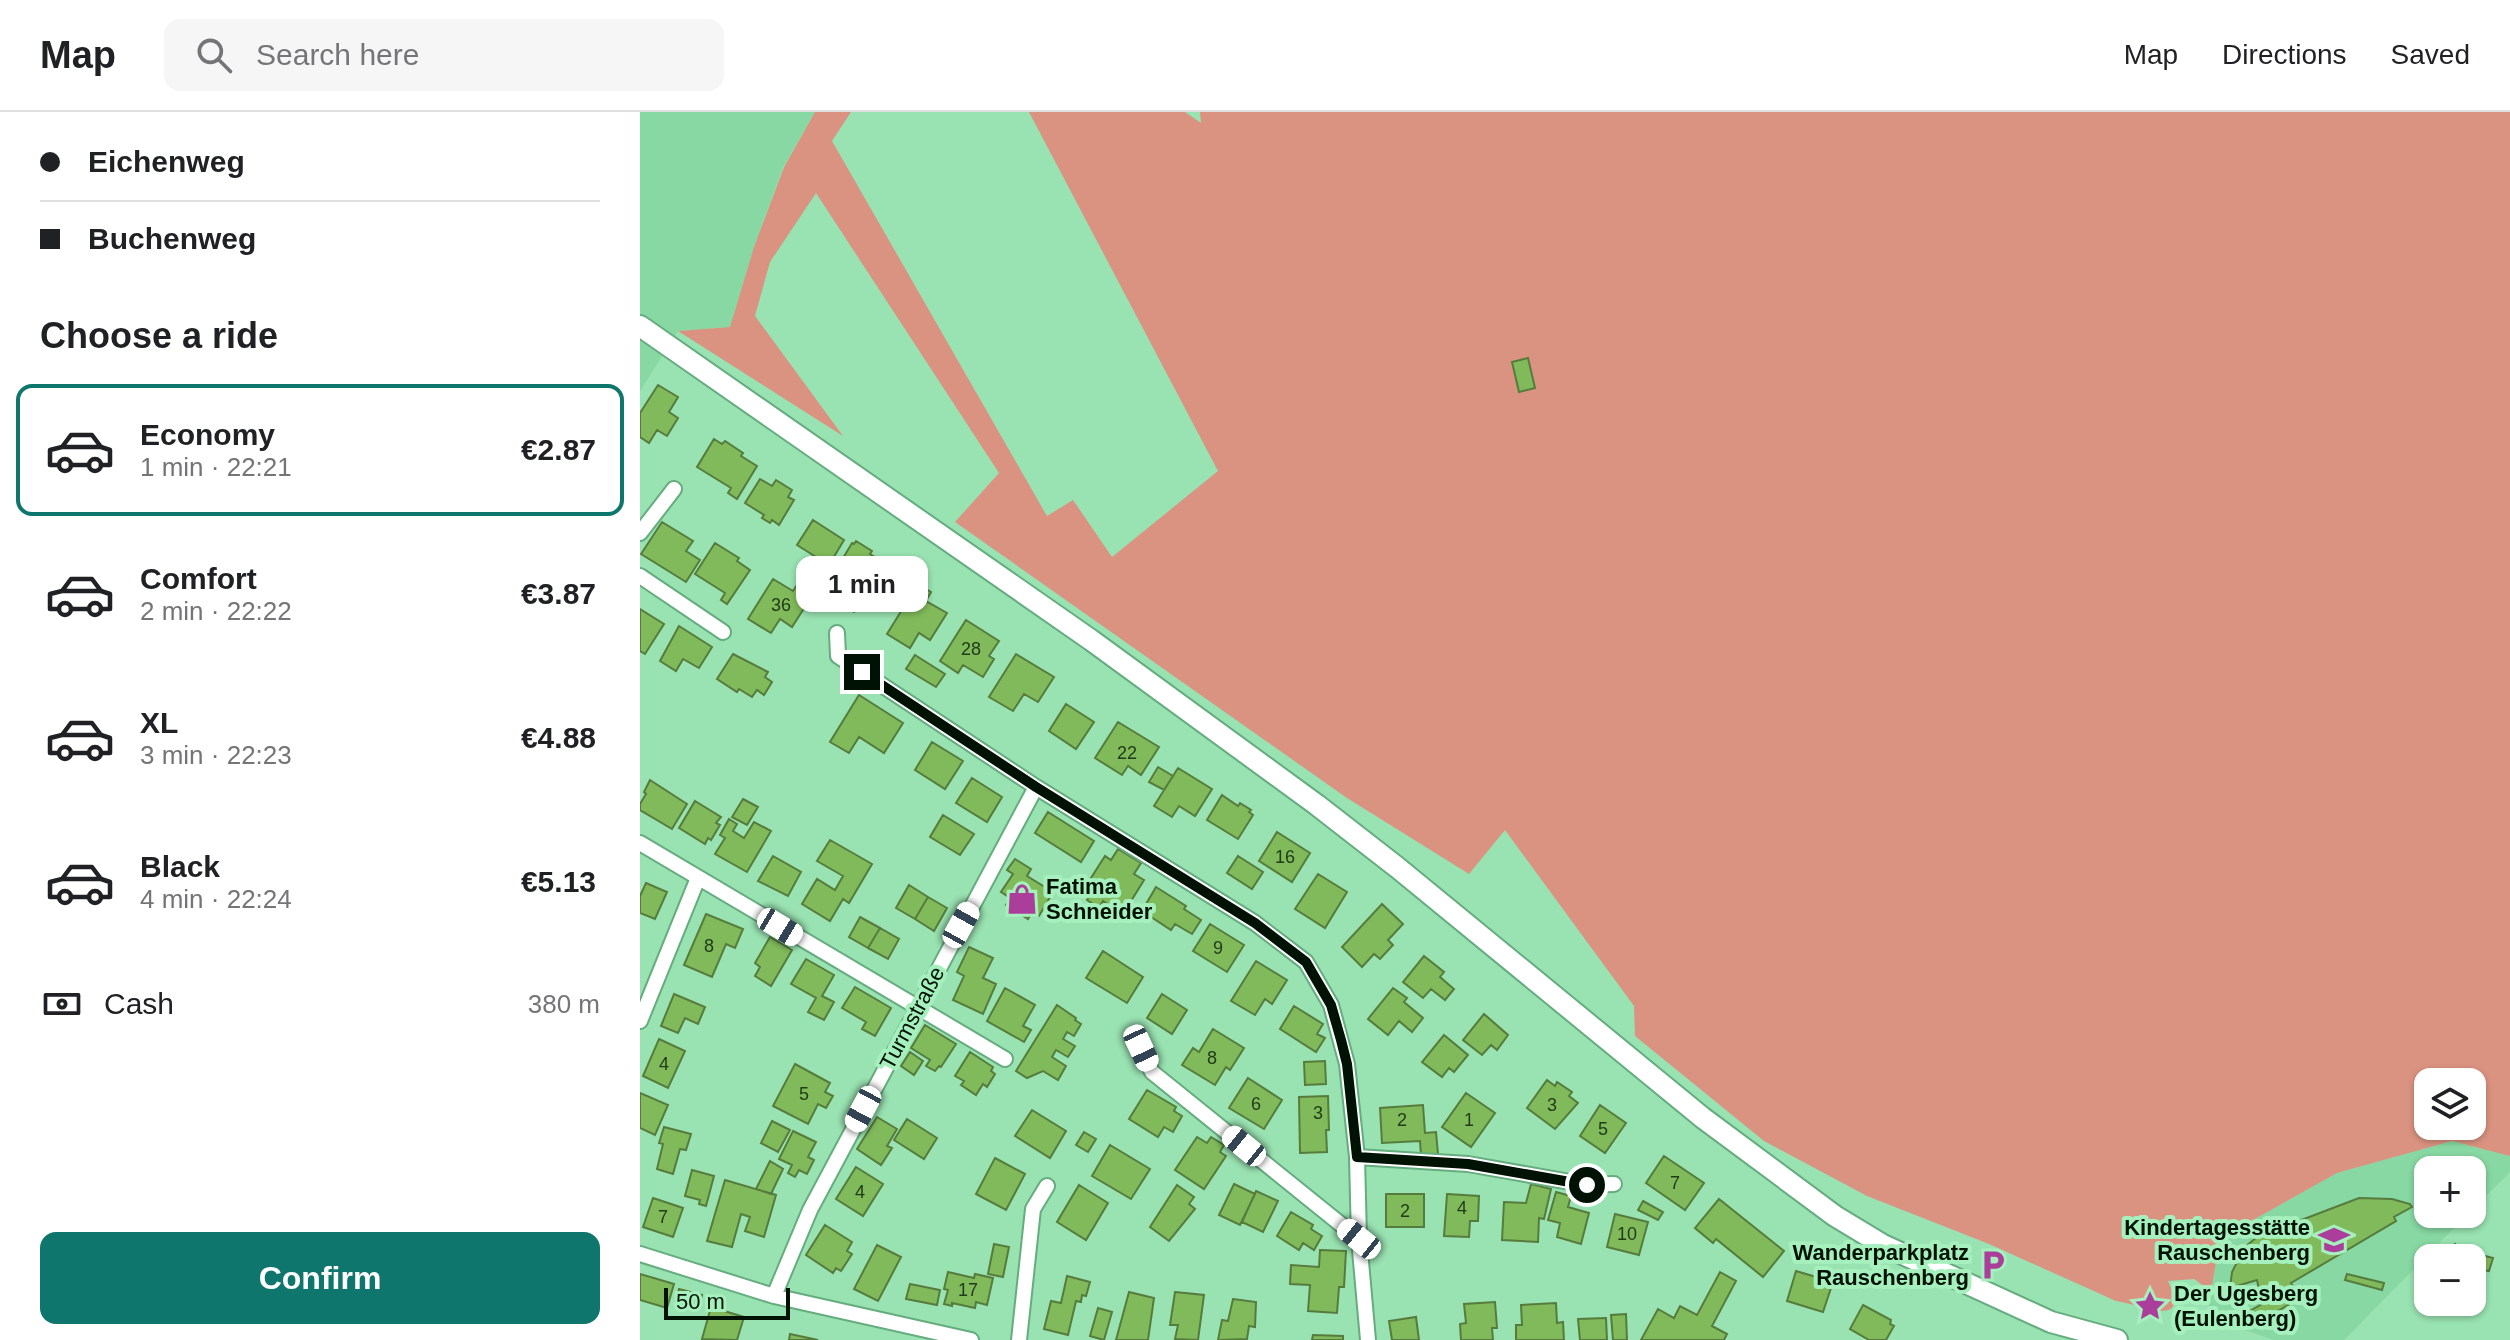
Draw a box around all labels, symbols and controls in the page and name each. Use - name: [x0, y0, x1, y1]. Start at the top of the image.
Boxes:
- search box: [164, 19, 724, 91]
- icon: search: [192, 33, 236, 77]
- text: Map: [40, 34, 116, 76]
- text: Search here: [256, 38, 419, 71]
- text: Map: [2124, 39, 2178, 70]
- text: Directions: [2222, 39, 2347, 70]
- text: Saved: [2391, 39, 2470, 70]
- text: Eichenweg: [88, 145, 245, 178]
- text: Buchenweg: [88, 222, 256, 255]
- text: Choose a ride: [40, 315, 278, 356]
- icon: car: [44, 414, 116, 486]
- text: Economy: [140, 418, 275, 451]
- text: €2.87: [521, 433, 596, 466]
- text: 1 min · 22:21: [140, 452, 292, 482]
- callout: 1 min: [796, 556, 928, 612]
- icon: car: [44, 558, 116, 630]
- text: Comfort: [140, 562, 257, 595]
- text: 1 min: [828, 569, 896, 599]
- text: €3.87: [521, 577, 596, 610]
- house number: 36: [771, 595, 791, 615]
- text: 2 min · 22:22: [140, 596, 292, 626]
- house number: 28: [961, 639, 981, 659]
- route end: [844, 654, 880, 690]
- icon: car: [44, 702, 116, 774]
- text: XL: [140, 706, 178, 739]
- text: €4.88: [521, 721, 596, 754]
- text: 3 min · 22:23: [140, 740, 292, 770]
- house number: 22: [1117, 743, 1137, 763]
- icon: car: [44, 846, 116, 918]
- house number: 16: [1275, 847, 1295, 867]
- text: Black: [140, 850, 220, 883]
- text: €5.13: [521, 865, 596, 898]
- place label: Fatima Schneider: [1046, 874, 1153, 924]
- shop icon: Fatima Schneider: [1005, 882, 1039, 916]
- text: 4 min · 22:24: [140, 884, 292, 914]
- car: [939, 898, 983, 952]
- car: [753, 904, 807, 950]
- house number: 8: [704, 936, 714, 956]
- house number: 9: [1213, 938, 1223, 958]
- street label: Turmstraße: [874, 962, 950, 1074]
- icon: cash: [40, 982, 84, 1026]
- text: Cash: [104, 987, 174, 1020]
- text: 380 m: [528, 989, 600, 1019]
- car: [1120, 1021, 1162, 1075]
- house number: 8: [1207, 1048, 1217, 1068]
- house number: 4: [659, 1054, 669, 1074]
- map controls: [2414, 1068, 2486, 1316]
- button: layers: [2414, 1068, 2486, 1140]
- car: [841, 1082, 885, 1136]
- house number: 5: [799, 1084, 809, 1104]
- house number: 6: [1251, 1094, 1261, 1114]
- house number: 3: [1547, 1095, 1557, 1115]
- house number: 3: [1313, 1103, 1323, 1123]
- house number: 2: [1397, 1110, 1407, 1130]
- house number: 1: [1464, 1110, 1474, 1130]
- house number: 5: [1598, 1119, 1608, 1139]
- car: [1218, 1122, 1270, 1170]
- button: +: [2414, 1156, 2486, 1228]
- route start: [1569, 1167, 1605, 1203]
- house number: 7: [1670, 1173, 1680, 1193]
- house number: 4: [855, 1182, 865, 1202]
- house number: 4: [1457, 1198, 1467, 1218]
- house number: 2: [1400, 1201, 1410, 1221]
- house number: 7: [658, 1207, 668, 1227]
- car: [1333, 1215, 1385, 1263]
- place label: Kindertagesstätte Rauschenberg: [2124, 1215, 2310, 1265]
- school or university icon: Kindertagesstätte Rauschenberg: [2317, 1223, 2351, 1257]
- house number: 10: [1617, 1224, 1637, 1244]
- button: Confirm: [40, 1232, 600, 1324]
- place label: Wanderparkplatz Rauschenberg: [1793, 1240, 1969, 1290]
- button: −: [2414, 1244, 2486, 1316]
- parking icon: Wanderparkplatz Rauschenberg: [1976, 1248, 2010, 1282]
- house number: 17: [958, 1280, 978, 1300]
- place label: Der Ugesberg (Eulenberg): [2174, 1281, 2318, 1331]
- scale bar: [664, 1284, 790, 1320]
- text: 50 m: [676, 1289, 725, 1314]
- place icon: Der Ugesberg (Eulenberg): [2133, 1289, 2167, 1323]

